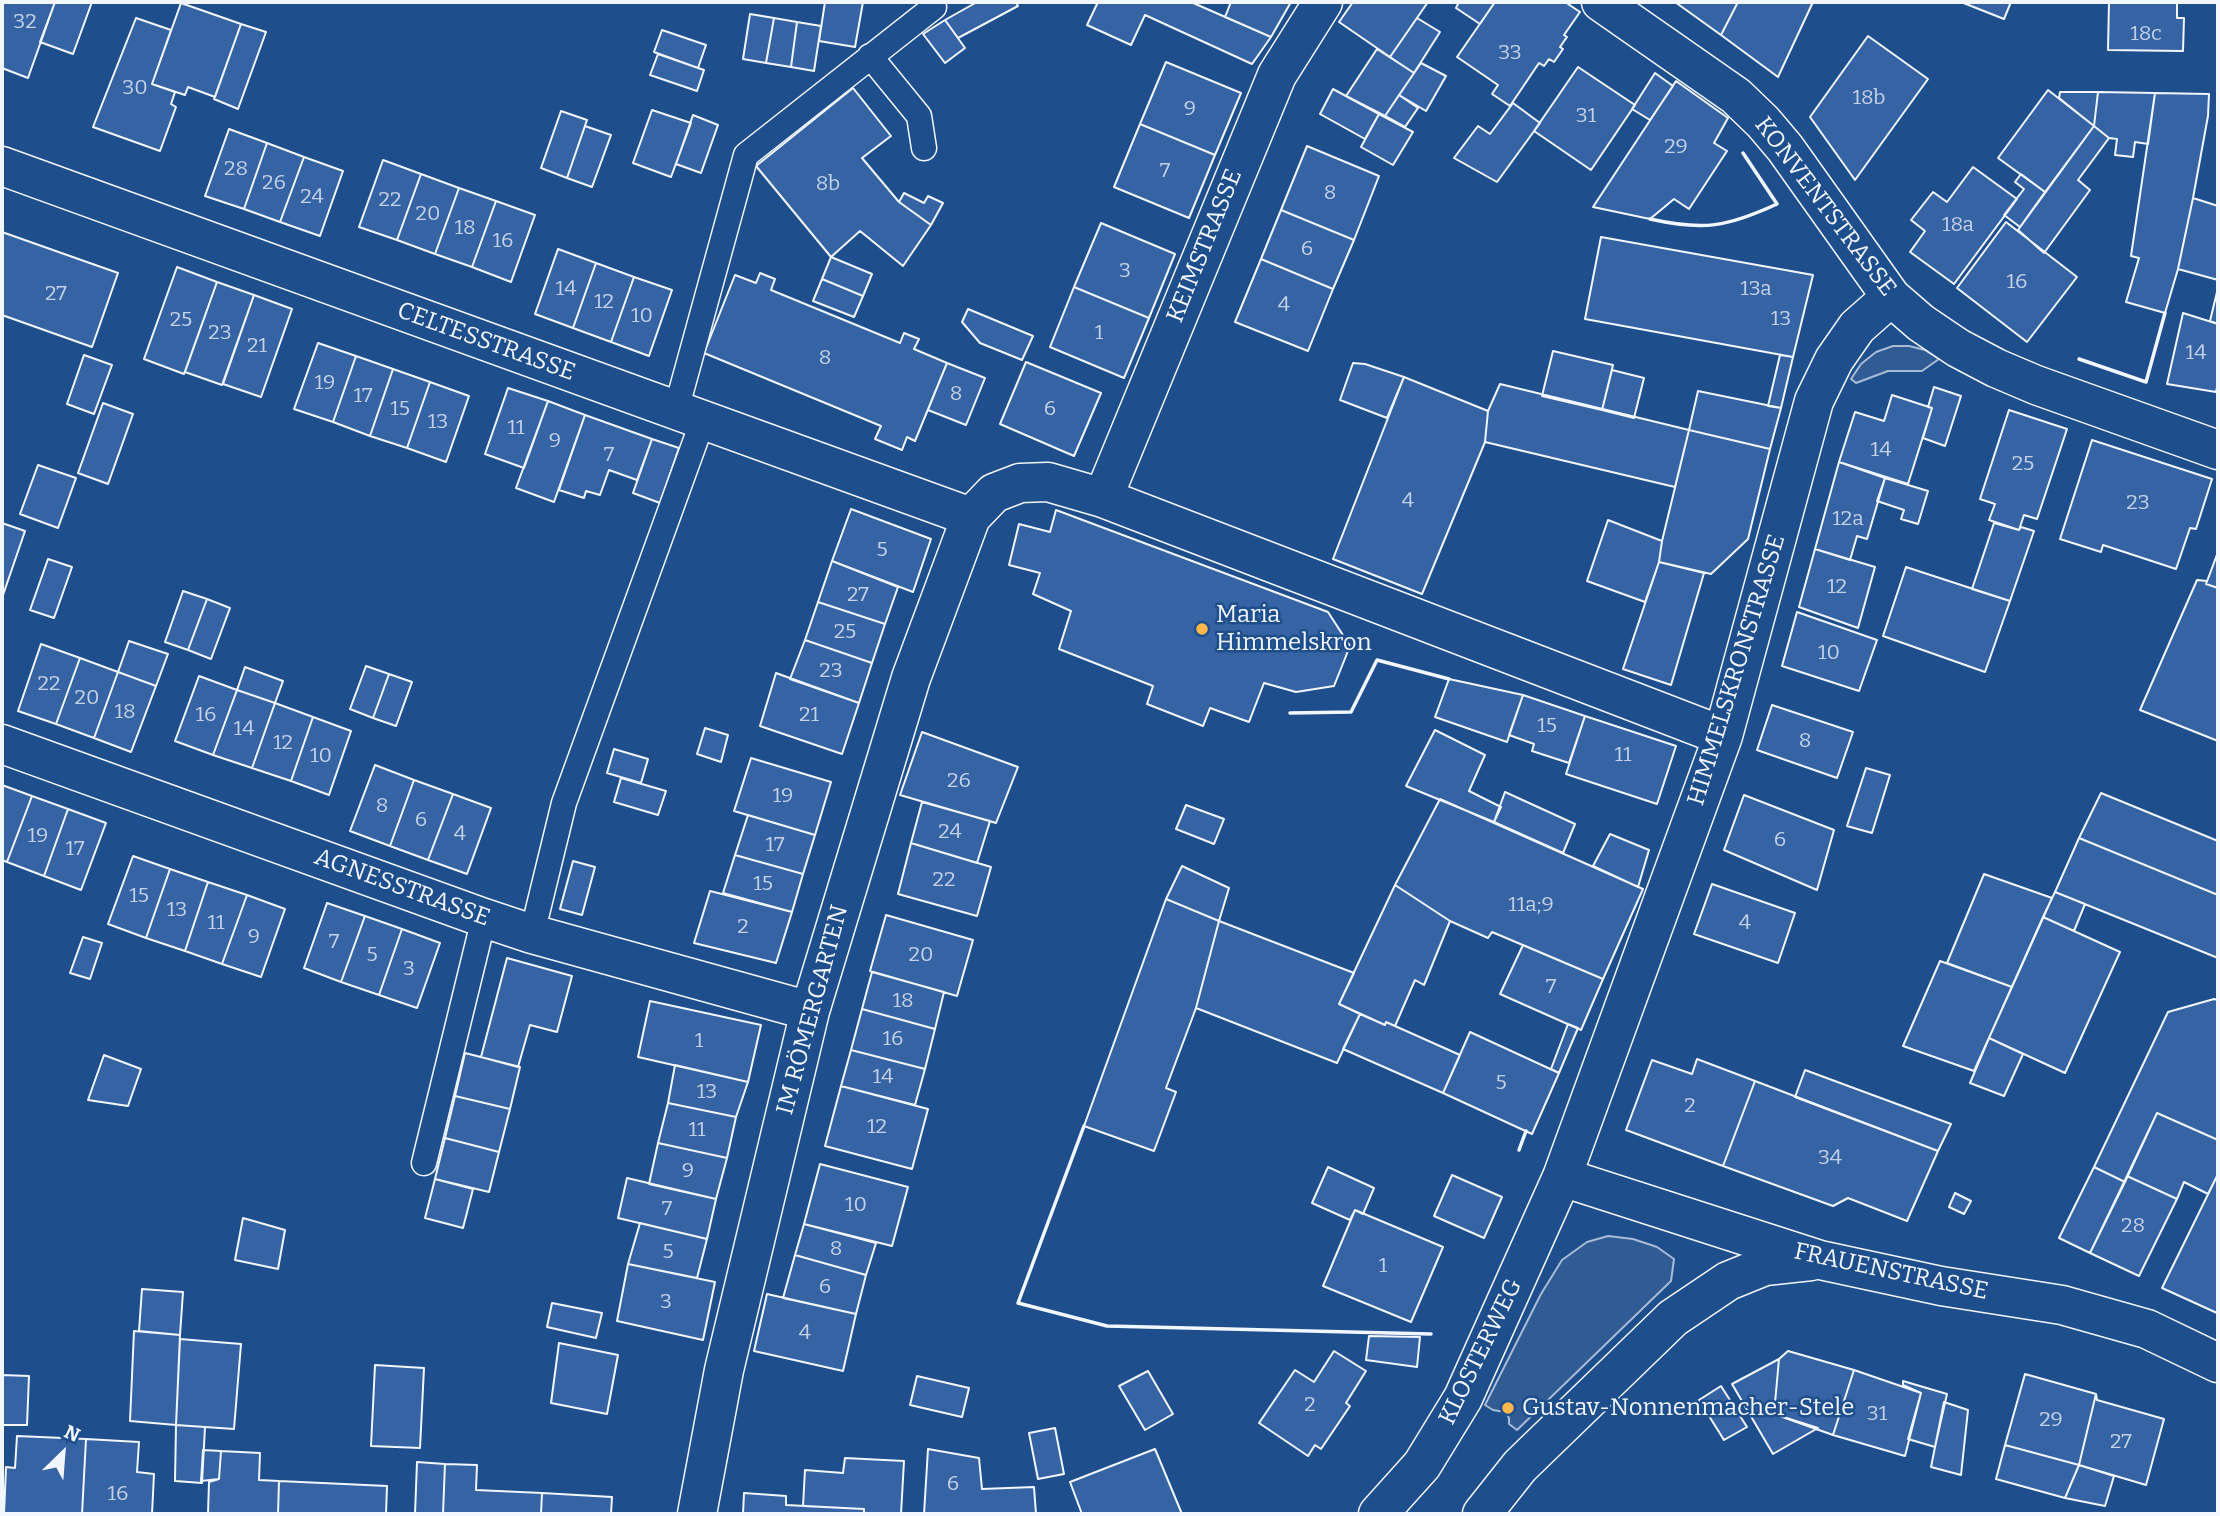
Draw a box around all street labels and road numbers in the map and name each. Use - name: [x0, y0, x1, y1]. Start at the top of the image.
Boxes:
- street label: KONVENTSTRASSE: [1748, 112, 1902, 302]
- street label: KEIMSTRASSE: [1161, 165, 1249, 327]
- street label: CELTESSTRASSE: [393, 296, 579, 388]
- street label: HIMMELSKRONSTRASSE: [1682, 531, 1792, 809]
- street label: AGNESSTRASSE: [310, 843, 494, 933]
- street label: IM RÖMERGARTEN: [771, 902, 855, 1118]
- street label: FRAUENSTRASSE: [1791, 1237, 1991, 1307]
- street label: KLOSTERWEG: [1433, 1274, 1529, 1430]

